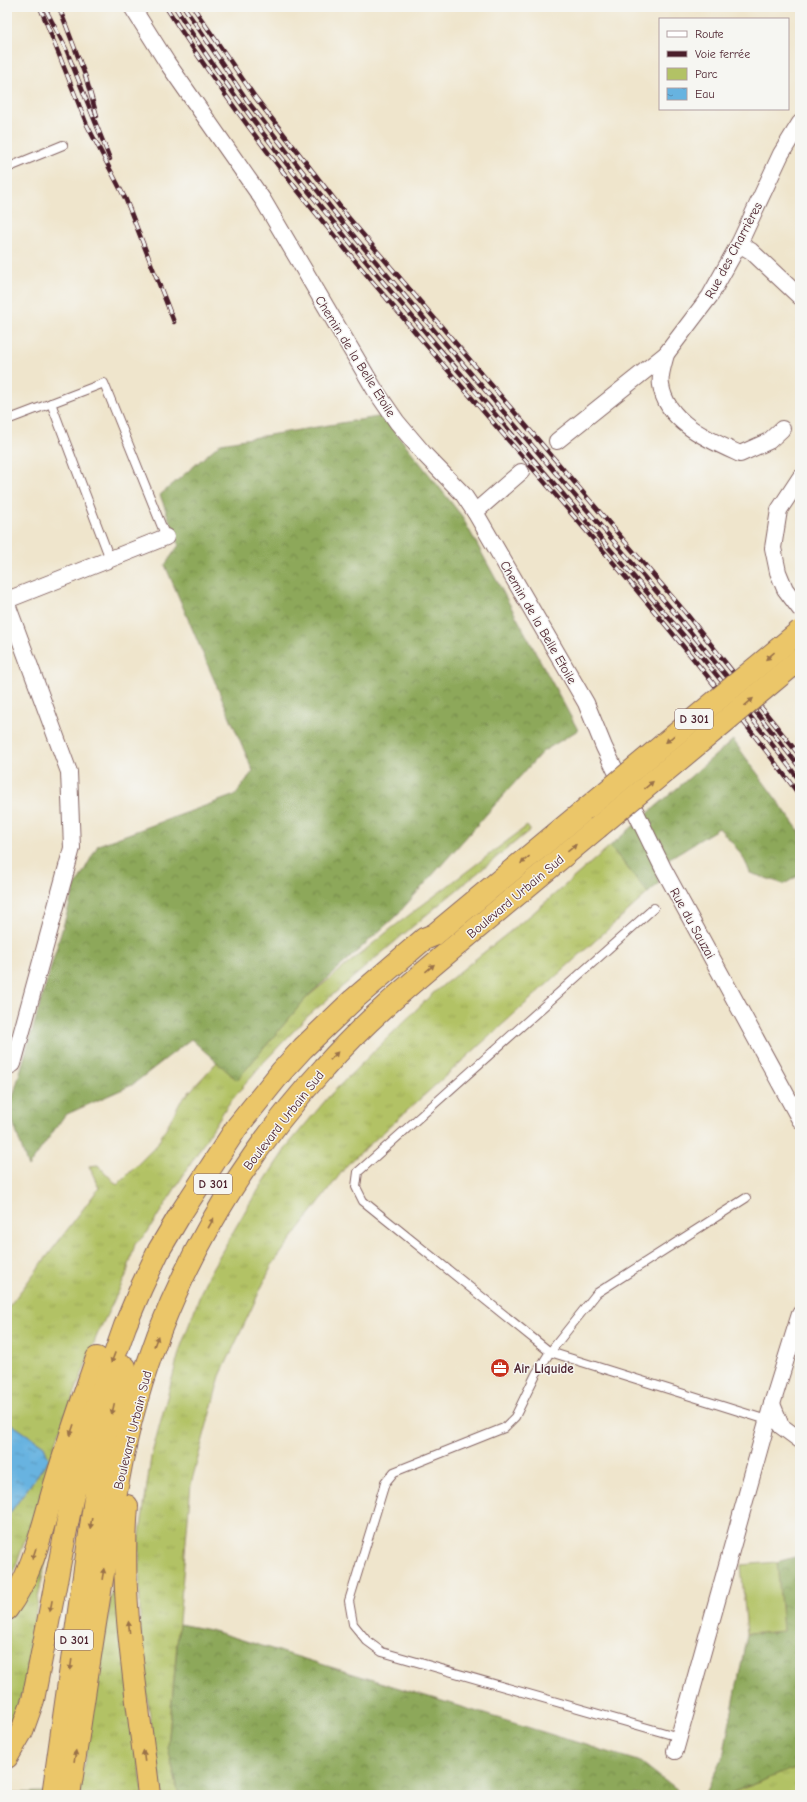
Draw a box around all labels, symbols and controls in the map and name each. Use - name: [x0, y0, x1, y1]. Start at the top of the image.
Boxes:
- legend: [659, 18, 789, 110]
- text: Route: [695, 27, 724, 41]
- text: Voie ferrée: [695, 47, 750, 61]
- text: Parc: [695, 67, 718, 81]
- text: Eau: [695, 87, 715, 101]
- street label: Rue des Charrières: [702, 200, 765, 301]
- street label: Chemin de la Belle Etoile: [312, 293, 399, 420]
- street label: Chemin de la Belle Etoile: [497, 558, 580, 687]
- one-way arrow: [765, 651, 775, 660]
- one-way arrow: [743, 697, 754, 706]
- road number: D 301: [675, 709, 713, 729]
- one-way arrow: [665, 734, 676, 743]
- one-way arrow: [643, 780, 654, 789]
- one-way arrow: [567, 844, 578, 853]
- street label: Boulevard Urbain Sud: [464, 851, 567, 941]
- one-way arrow: [519, 855, 530, 864]
- street label: Rue du Sauzai: [667, 885, 718, 961]
- one-way arrow: [424, 963, 435, 972]
- one-way arrow: [330, 1051, 339, 1061]
- street label: Boulevard Urbain Sud: [240, 1068, 327, 1173]
- road number: D 301: [194, 1174, 232, 1194]
- one-way arrow: [207, 1217, 214, 1229]
- one-way arrow: [154, 1335, 160, 1347]
- one-way arrow: [110, 1352, 116, 1364]
- office icon: Air Liquide: [489, 1357, 511, 1379]
- place label: Air Liquide: [514, 1361, 574, 1376]
- street label: Boulevard Urbain Sud: [110, 1369, 154, 1491]
- one-way arrow: [110, 1403, 116, 1415]
- one-way arrow: [69, 1424, 75, 1436]
- one-way arrow: [88, 1517, 94, 1529]
- one-way arrow: [31, 1548, 37, 1560]
- one-way arrow: [100, 1568, 106, 1580]
- one-way arrow: [48, 1600, 54, 1612]
- one-way arrow: [126, 1621, 132, 1633]
- road number: D 301: [55, 1630, 93, 1650]
- one-way arrow: [68, 1659, 74, 1671]
- one-way arrow: [72, 1750, 78, 1763]
- one-way arrow: [141, 1750, 148, 1762]

